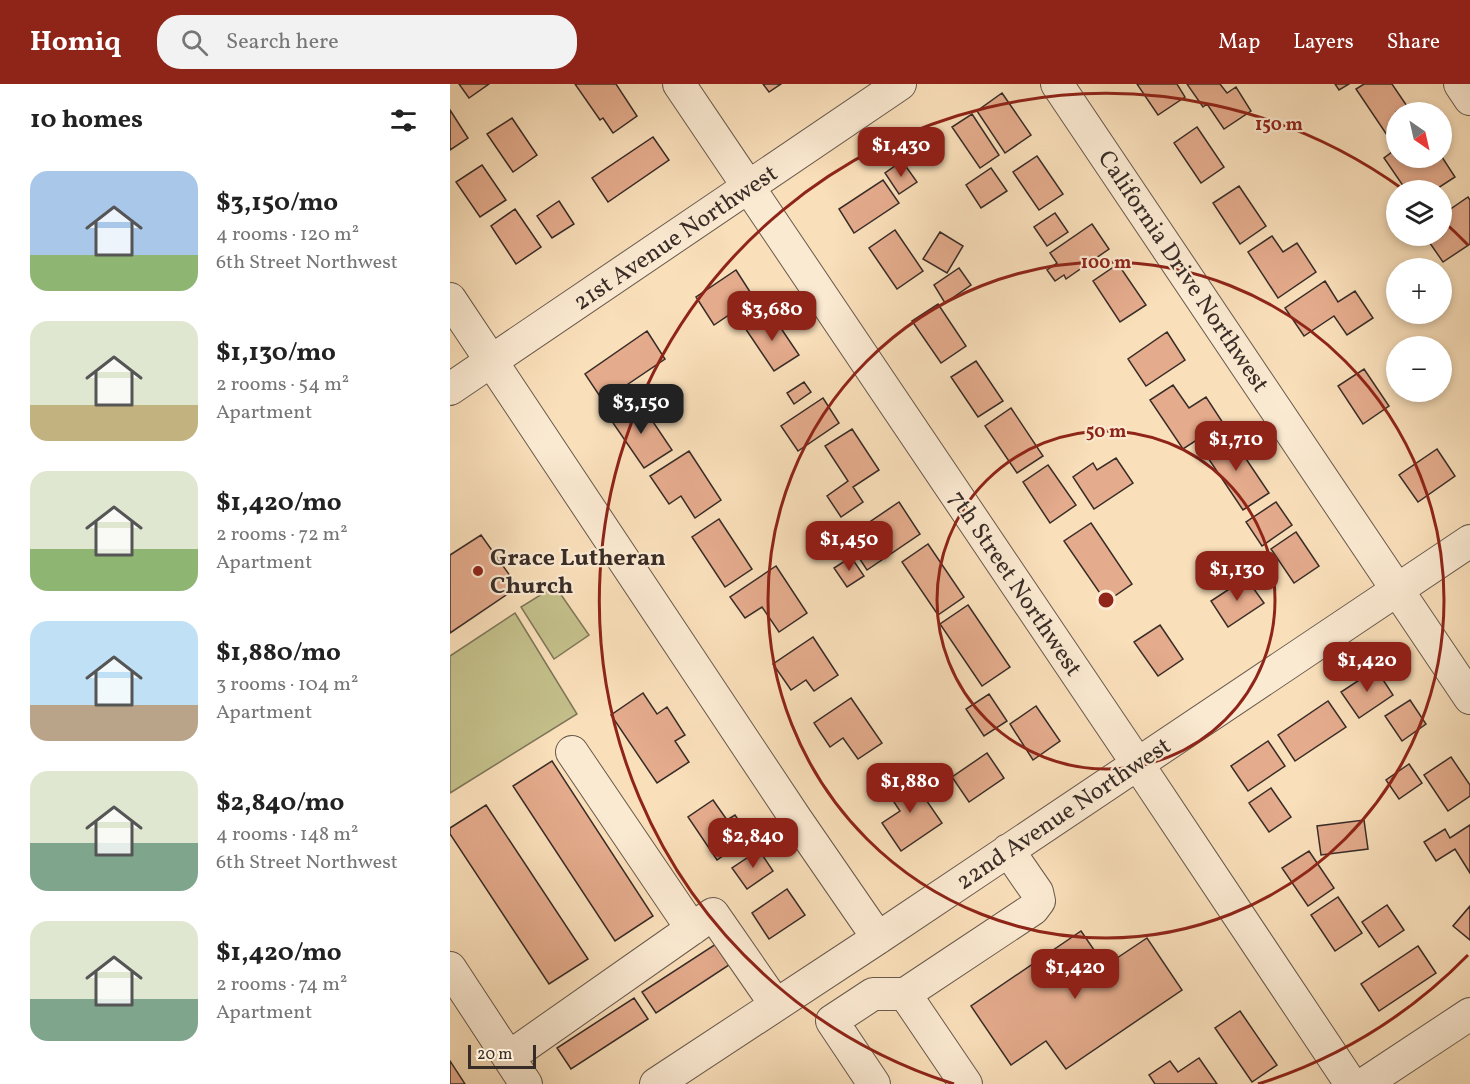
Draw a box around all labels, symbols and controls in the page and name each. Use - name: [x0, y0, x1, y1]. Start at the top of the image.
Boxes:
- search box: [157, 15, 577, 69]
- text: Homiq: [30, 23, 121, 62]
- icon: search: [178, 26, 211, 59]
- text: Search here: [226, 27, 339, 58]
- text: Map: [1218, 28, 1260, 57]
- text: Layers: [1293, 28, 1354, 57]
- text: Share: [1387, 28, 1440, 57]
- text: 10 homes: [30, 102, 143, 138]
- north arrow: [1386, 102, 1452, 168]
- map controls: [1386, 102, 1452, 402]
- icon: filters: [387, 104, 420, 137]
- text: 150 m: [1255, 113, 1303, 138]
- pin: $1,430: [852, 127, 950, 178]
- text: $1,430: [872, 132, 930, 160]
- street label: California Drive Northwest: [1088, 144, 1276, 400]
- street label: 21st Avenue Northwest: [567, 158, 785, 320]
- button: layers: [1386, 180, 1452, 246]
- text: $3,150/mo: [216, 185, 338, 221]
- icon: home: [78, 195, 150, 267]
- text: 4 rooms · 120 m²: [216, 221, 359, 249]
- text: 6th Street Northwest: [216, 249, 398, 277]
- text: 100 m: [1081, 251, 1131, 276]
- button: +: [1386, 258, 1452, 324]
- pin: $3,680: [723, 291, 821, 342]
- text: $3,680: [741, 296, 803, 324]
- text: $1,130/mo: [216, 335, 336, 371]
- button: −: [1386, 336, 1452, 402]
- icon: home: [78, 345, 150, 417]
- text: 2 rooms · 54 m²: [216, 371, 349, 399]
- pin: $3,150: [592, 384, 690, 435]
- text: $3,150: [613, 389, 669, 417]
- text: Apartment: [216, 399, 312, 427]
- text: 50 m: [1086, 420, 1126, 445]
- pin: $1,710: [1187, 421, 1285, 472]
- text: $1,710: [1209, 426, 1263, 454]
- street label: 7th Street Northwest: [939, 484, 1089, 684]
- text: $1,420/mo: [216, 485, 342, 521]
- icon: home: [78, 495, 150, 567]
- text: 2 rooms · 72 m²: [216, 521, 348, 549]
- pin: $1,450: [800, 521, 898, 572]
- text: $1,450: [820, 526, 878, 554]
- place label: Grace Lutheran Church: [490, 542, 666, 604]
- text: Apartment: [216, 549, 312, 577]
- pin: $1,130: [1188, 551, 1286, 602]
- text: $1,130: [1209, 556, 1265, 584]
- marker: Grace Lutheran Church: [471, 564, 485, 578]
- centre of rings: [1096, 590, 1116, 610]
- text: $1,880/mo: [216, 635, 341, 671]
- pin: $1,420: [1318, 642, 1416, 693]
- icon: home: [78, 645, 150, 717]
- text: $1,420: [1337, 647, 1397, 675]
- text: 3 rooms · 104 m²: [216, 671, 358, 699]
- text: Apartment: [216, 699, 312, 727]
- street label: 22nd Avenue Northwest: [950, 730, 1178, 899]
- pin: $1,880: [861, 763, 959, 814]
- text: $1,880: [880, 768, 940, 796]
- text: $2,840/mo: [216, 785, 344, 821]
- icon: home: [78, 795, 150, 867]
- pin: $2,840: [704, 818, 802, 869]
- text: 4 rooms · 148 m²: [216, 821, 358, 849]
- text: $2,840: [722, 823, 784, 851]
- text: 6th Street Northwest: [216, 849, 398, 877]
- text: $1,420/mo: [216, 935, 342, 971]
- icon: home: [78, 945, 150, 1017]
- pin: $1,420: [1026, 949, 1124, 1000]
- text: $1,420: [1045, 954, 1105, 982]
- text: 2 rooms · 74 m²: [216, 971, 347, 999]
- text: Apartment: [216, 999, 312, 1027]
- scale bar: [468, 1042, 536, 1070]
- text: 20 m: [477, 1044, 512, 1066]

